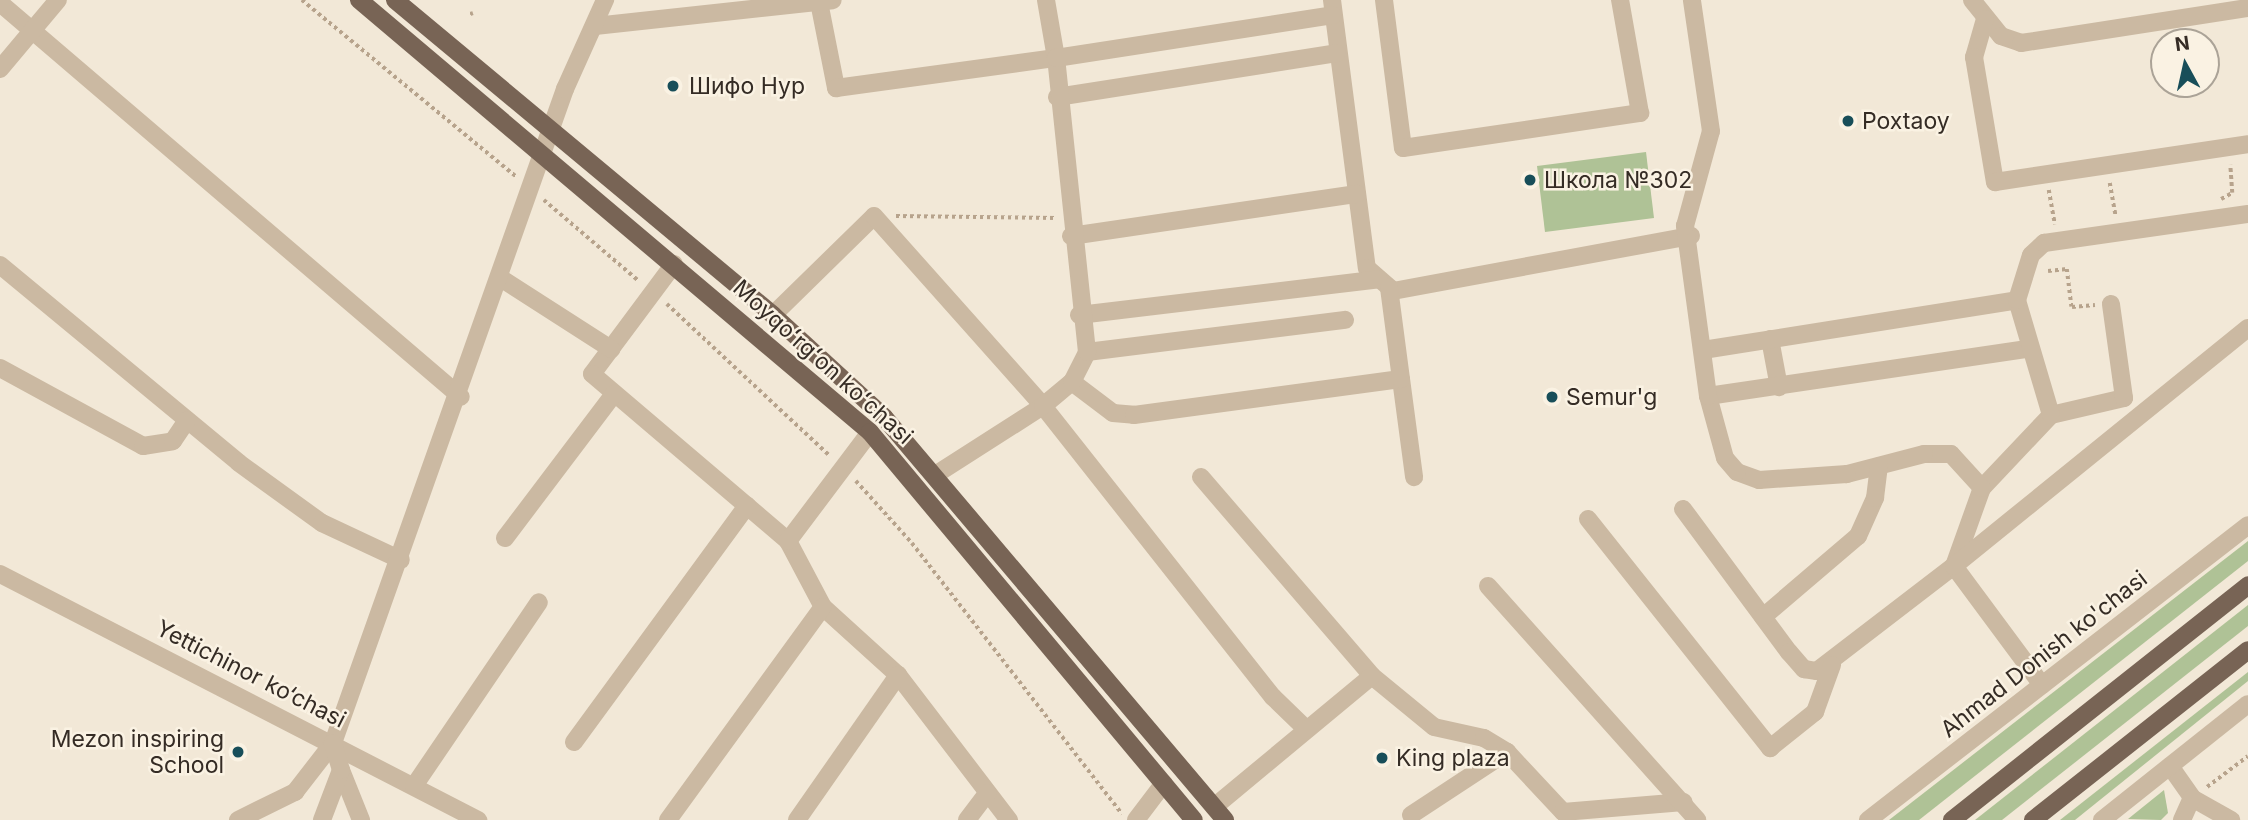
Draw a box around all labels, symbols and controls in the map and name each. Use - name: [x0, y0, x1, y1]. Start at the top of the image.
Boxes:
- north arrow: [2150, 28, 2220, 98]
- text: N: [2174, 31, 2191, 56]
- place label: Шифо Нур: [689, 72, 805, 100]
- marker: Шифо Нур: [663, 76, 683, 96]
- place label: Poxtaoy: [1862, 107, 1950, 135]
- marker: Poxtaoy: [1840, 113, 1856, 129]
- place label: Школа №302: [1544, 166, 1692, 194]
- marker: Школа №302: [1522, 172, 1538, 188]
- street label: Moyqoʻrgʻon koʻchasi: [727, 274, 919, 450]
- place label: Semur'g: [1566, 383, 1657, 411]
- marker: Semur'g: [1544, 389, 1560, 405]
- street label: Ahmad Donish ko'chasi: [1935, 565, 2153, 743]
- street label: Yettichinor ko‘chasi: [152, 614, 350, 734]
- place label: Mezon inspiring School: [51, 725, 224, 779]
- marker: Mezon inspiring School: [230, 744, 246, 760]
- place label: King plaza: [1396, 744, 1510, 772]
- marker: King plaza: [1374, 750, 1390, 766]

